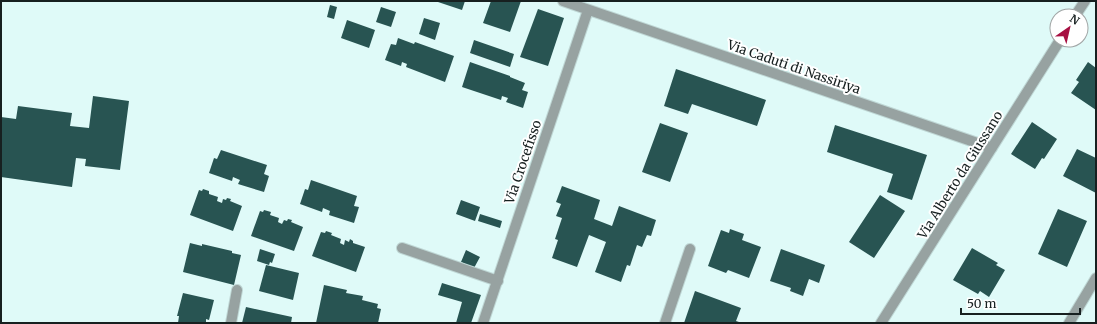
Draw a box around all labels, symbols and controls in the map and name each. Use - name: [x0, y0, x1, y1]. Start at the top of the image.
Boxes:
- north arrow: [1049, 8, 1089, 48]
- text: N: [1067, 11, 1082, 28]
- street label: Via Caduti di Nassiriya: [724, 36, 863, 98]
- street label: Via Alberto da Giussano: [913, 107, 1007, 243]
- street label: Via Crocefisso: [500, 117, 545, 207]
- scale bar: [961, 290, 1080, 316]
- text: 50 m: [967, 296, 996, 311]

